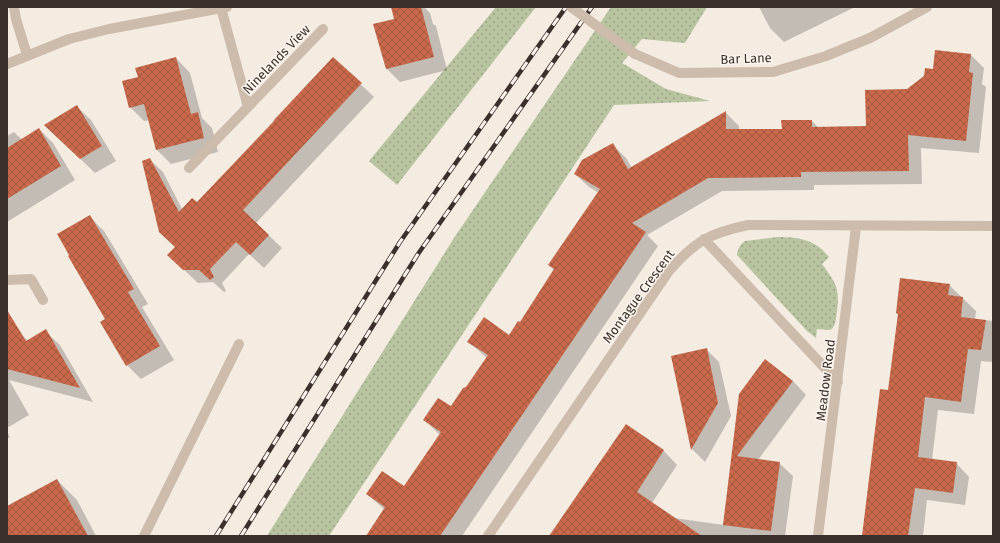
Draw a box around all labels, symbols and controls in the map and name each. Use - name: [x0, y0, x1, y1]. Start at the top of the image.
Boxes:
- street label: Ninelands View: [240, 21, 314, 97]
- street label: Bar Lane: [720, 50, 772, 67]
- street label: Montague Crescent: [599, 246, 678, 346]
- street label: Meadow Road: [813, 338, 838, 422]

